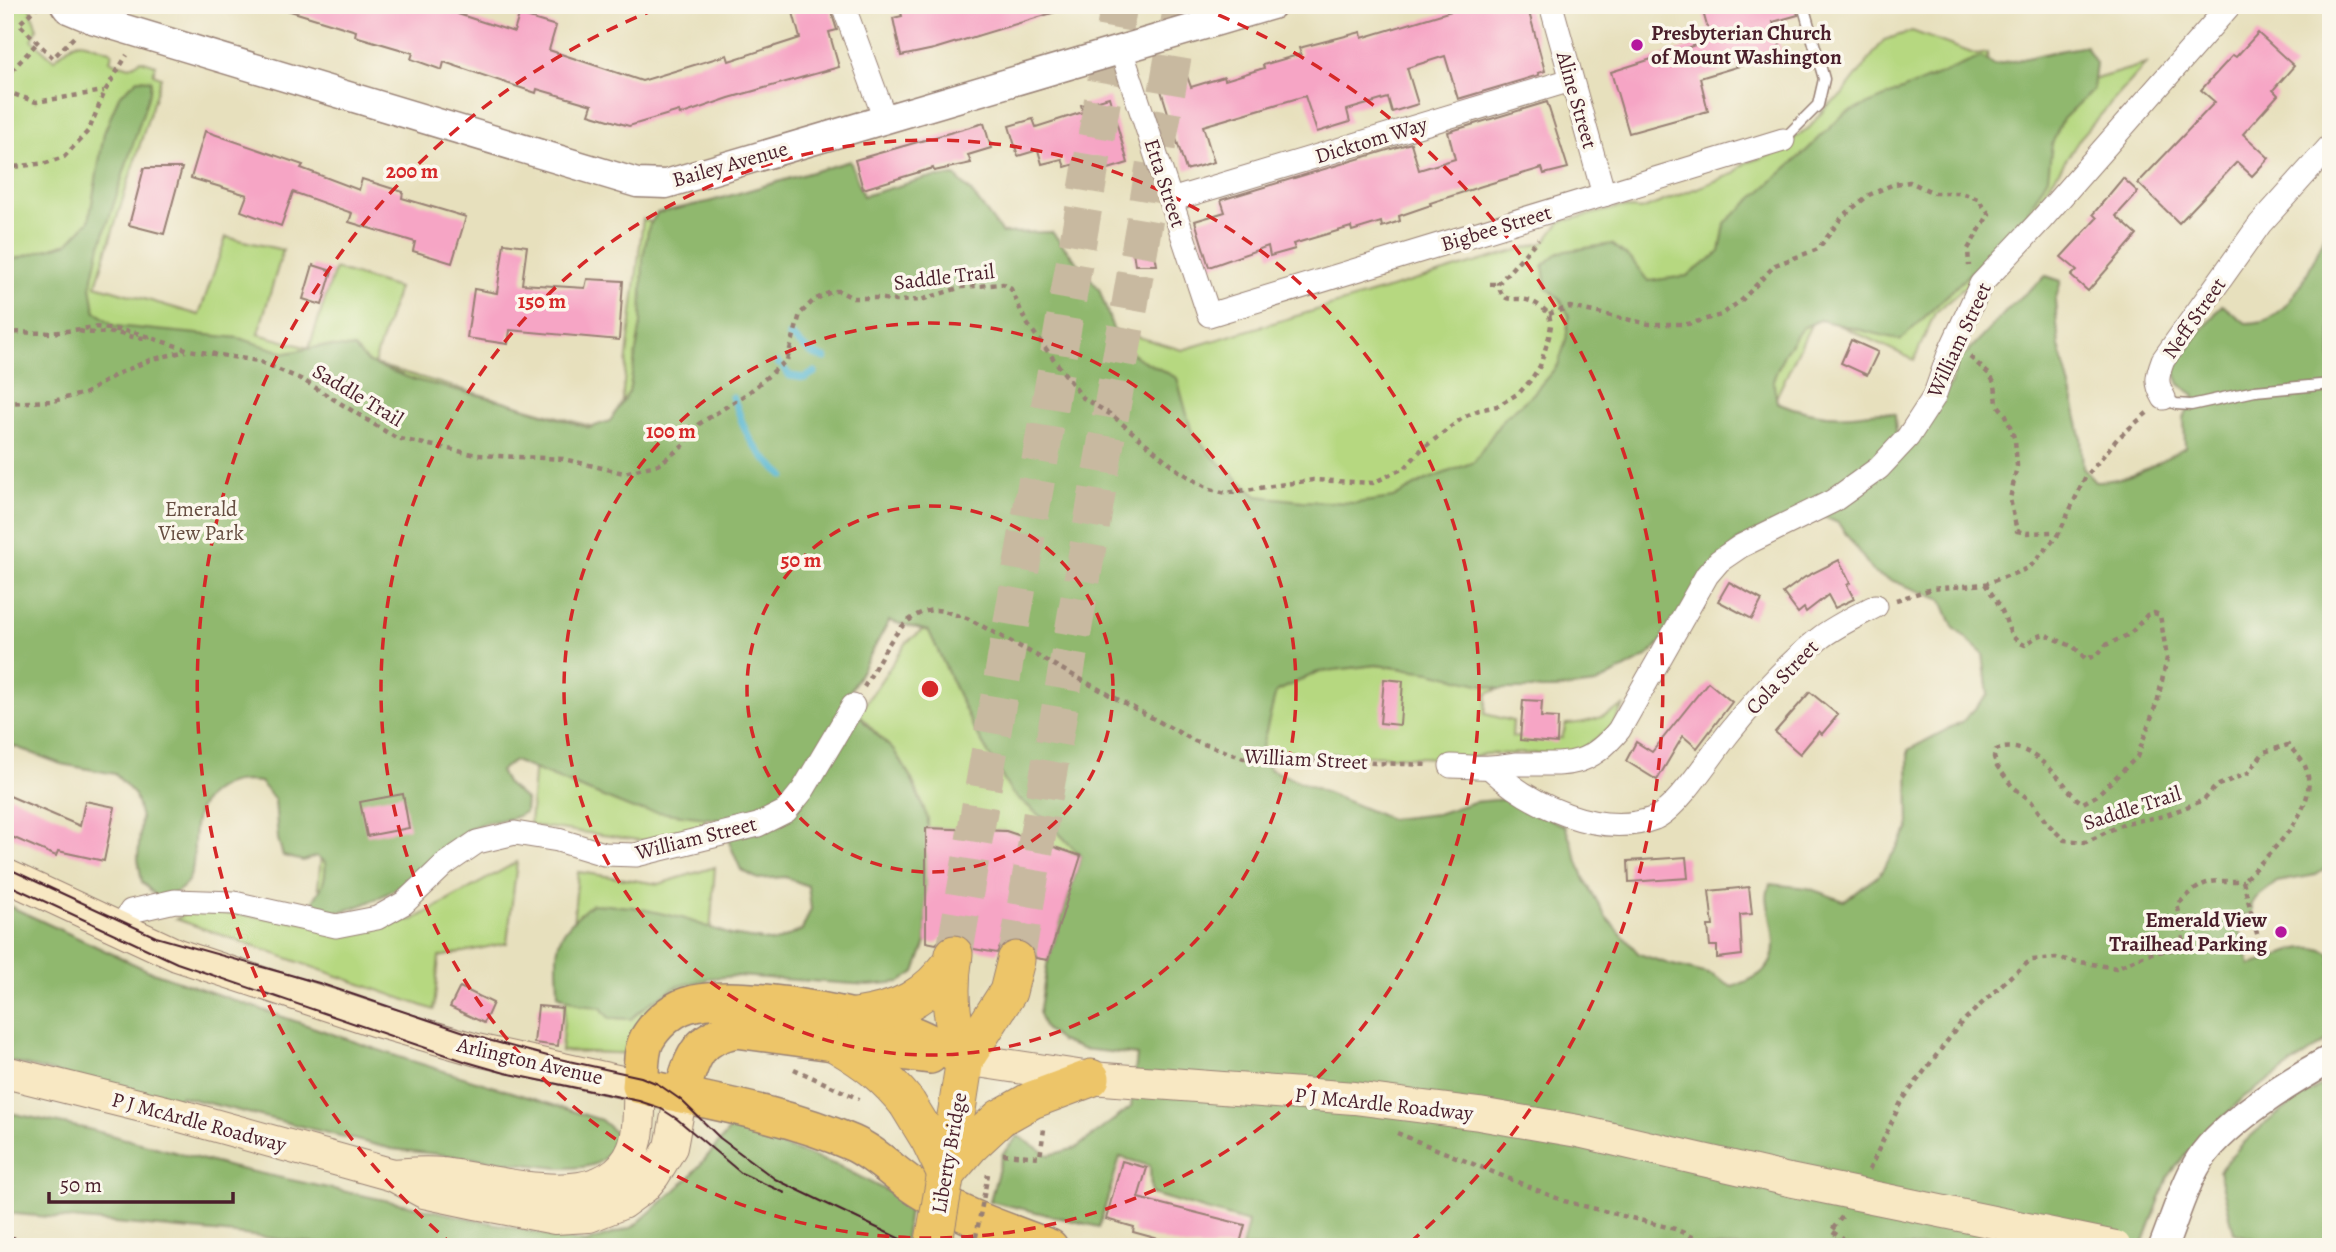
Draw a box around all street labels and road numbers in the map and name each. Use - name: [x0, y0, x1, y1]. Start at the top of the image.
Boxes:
- street label: Aline Street: [1550, 47, 1604, 152]
- street label: Dicktom Way: [1312, 110, 1431, 170]
- street label: Bailey Avenue: [669, 134, 791, 194]
- street label: Etta Street: [1137, 135, 1193, 231]
- street label: Bigbee Street: [1437, 198, 1555, 258]
- street label: Saddle Trail: [892, 257, 996, 297]
- street label: Neff Street: [2156, 272, 2232, 364]
- street label: William Street: [1920, 278, 1998, 403]
- street label: Saddle Trail: [307, 357, 409, 433]
- street label: Cola Street: [1739, 633, 1825, 721]
- street label: William Street: [1242, 742, 1369, 776]
- street label: Saddle Trail: [2080, 779, 2184, 837]
- street label: William Street: [632, 809, 760, 867]
- street label: Arlington Avenue: [453, 1030, 606, 1091]
- street label: P J McArdle Roadway: [1293, 1081, 1475, 1127]
- street label: P J McArdle Roadway: [109, 1085, 290, 1159]
- street label: Liberty Bridge: [925, 1090, 973, 1216]

